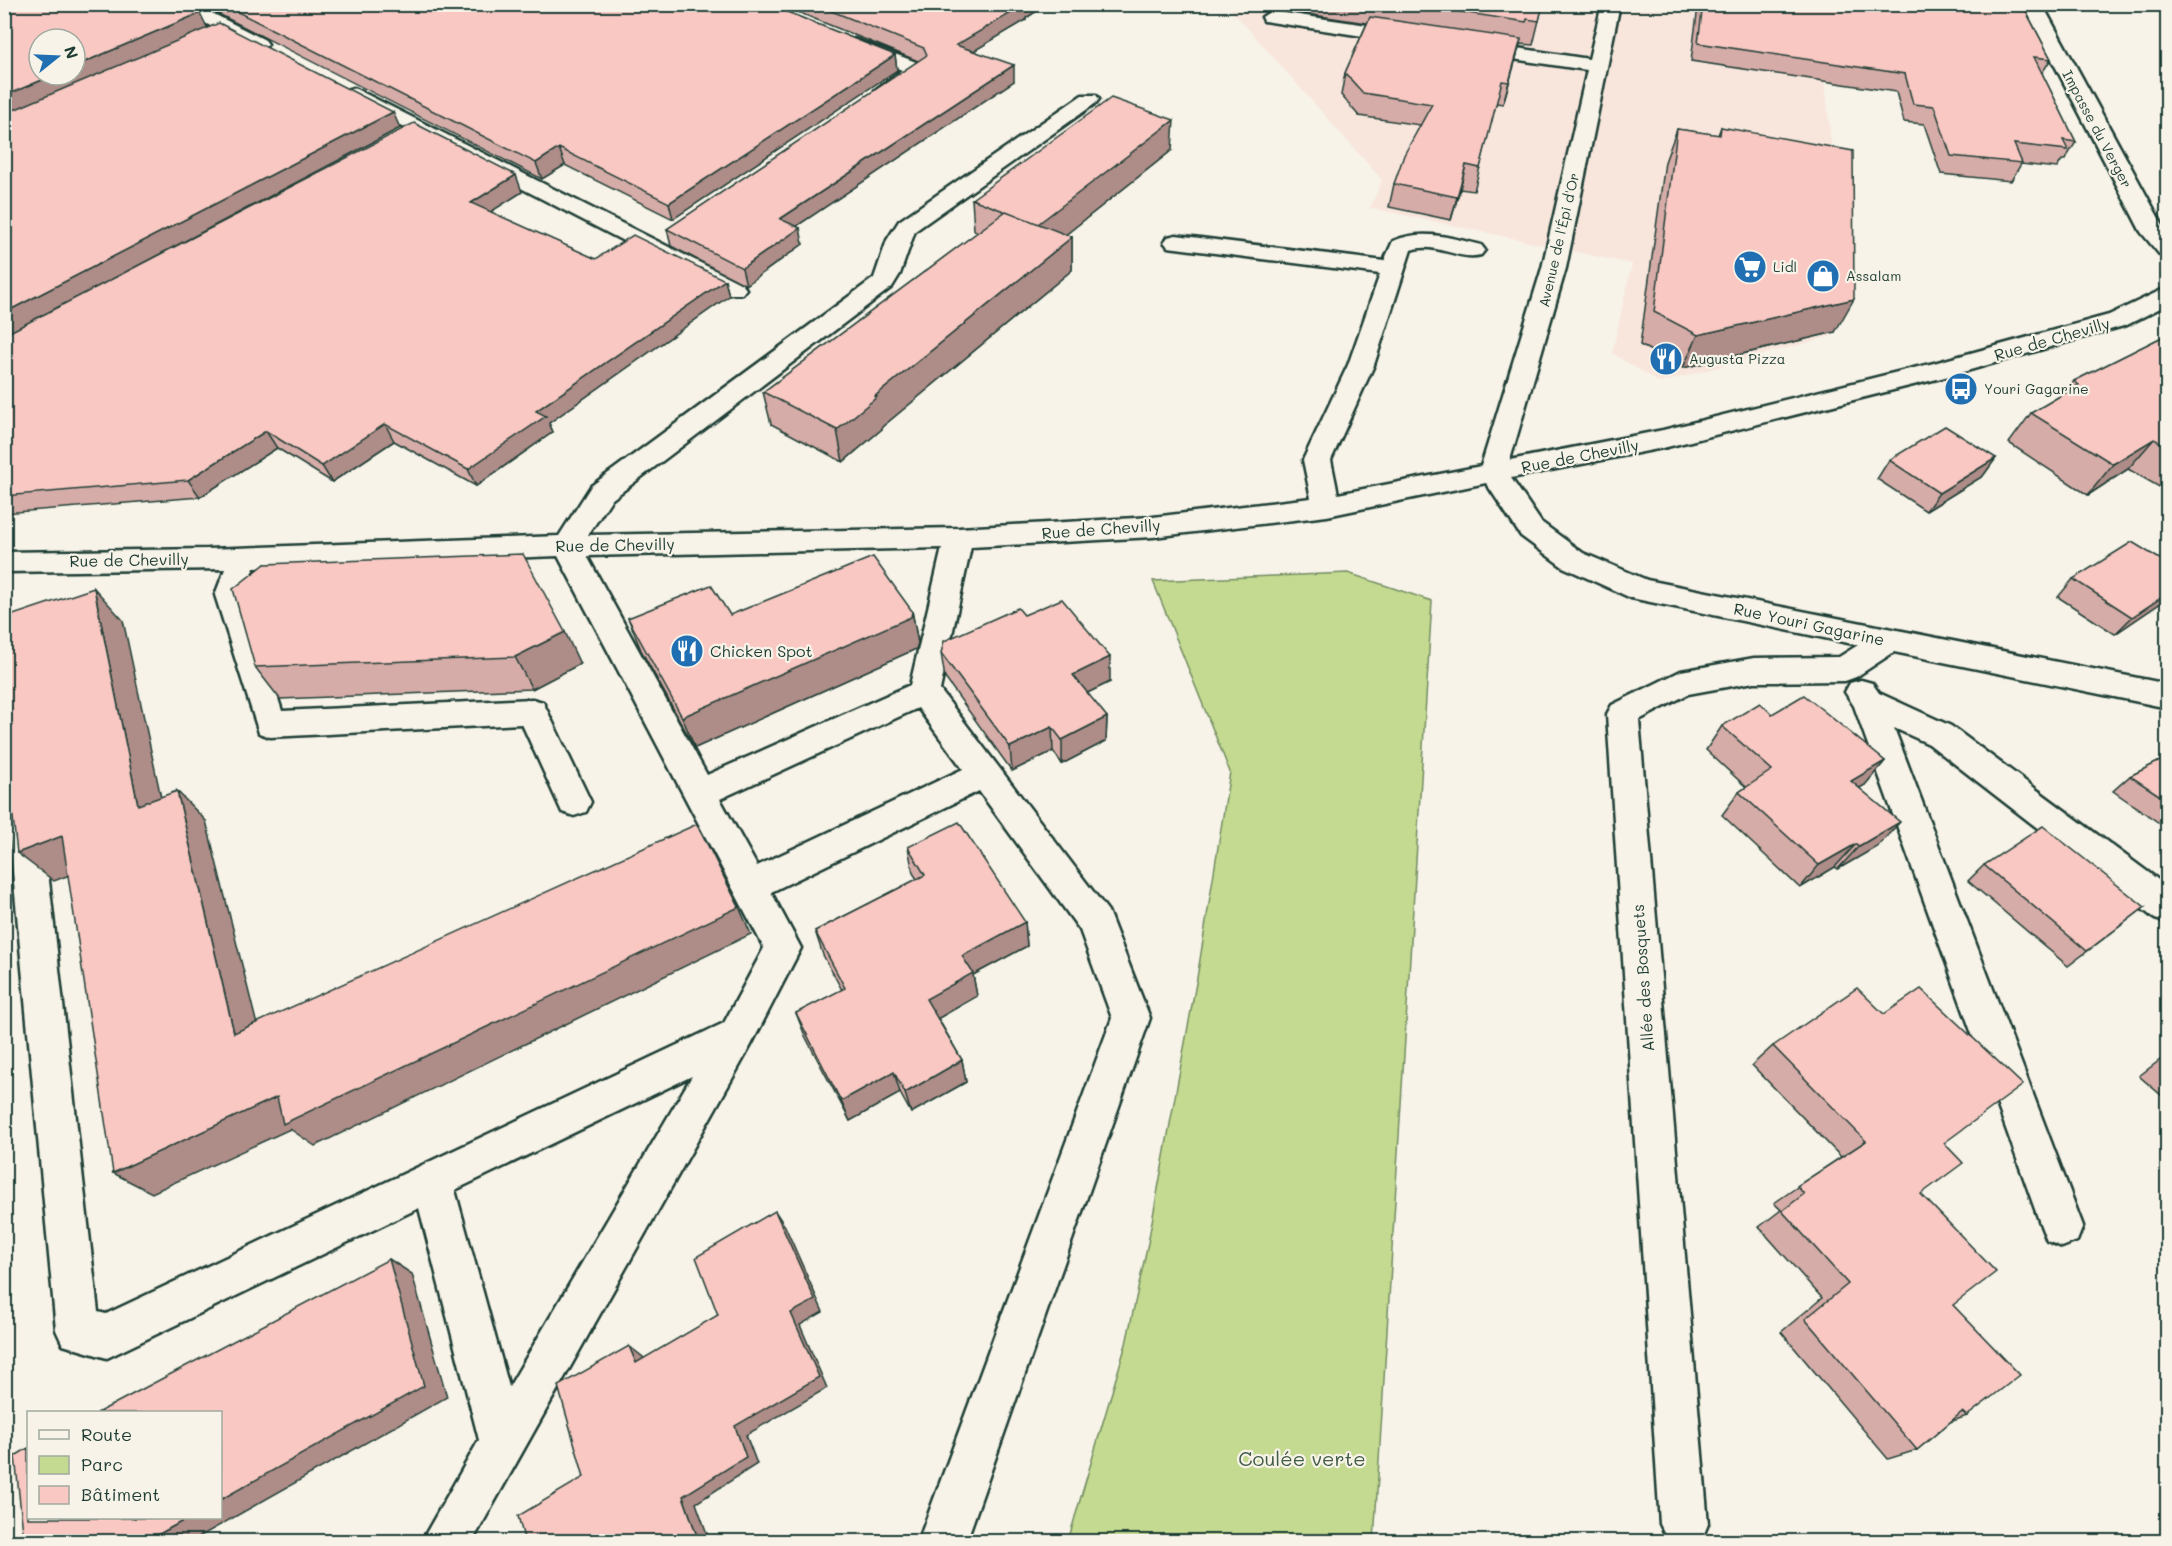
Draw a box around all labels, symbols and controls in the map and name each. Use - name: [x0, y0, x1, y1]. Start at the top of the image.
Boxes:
- north arrow: [27, 27, 87, 87]
- text: N: [60, 43, 84, 61]
- street label: Impasse du Verger: [2058, 66, 2137, 191]
- street label: Avenue de l'Épi d'Or: [1534, 171, 1583, 309]
- supermarket icon: Lidl: [1732, 249, 1768, 285]
- place label: Lidl: [1773, 257, 1797, 276]
- shop icon: Assalam: [1805, 258, 1841, 294]
- place label: Assalam: [1846, 266, 1901, 285]
- street label: Rue de Chevilly: [1992, 312, 2112, 365]
- restaurant icon: Augusta Pizza: [1648, 341, 1684, 377]
- place label: Augusta Pizza: [1689, 349, 1785, 368]
- bus stop icon: Youri Gagarine: [1943, 371, 1979, 407]
- place label: Youri Gagarine: [1984, 379, 2089, 398]
- street label: Rue de Chevilly: [1519, 434, 1640, 477]
- street label: Rue de Chevilly: [1041, 514, 1161, 543]
- street label: Rue de Chevilly: [555, 533, 675, 556]
- street label: Rue de Chevilly: [69, 548, 189, 571]
- street label: Rue Youri Gagarine: [1732, 597, 1886, 650]
- restaurant icon: Chicken Spot: [669, 633, 705, 669]
- place label: Chicken Spot: [710, 640, 813, 661]
- street label: Allée des Bosquets: [1627, 904, 1658, 1053]
- legend: [27, 1411, 222, 1519]
- text: Route: [81, 1422, 132, 1446]
- park label: Coulée verte: [1238, 1445, 1366, 1471]
- text: Parc: [81, 1452, 123, 1476]
- text: Bâtiment: [81, 1482, 160, 1506]

